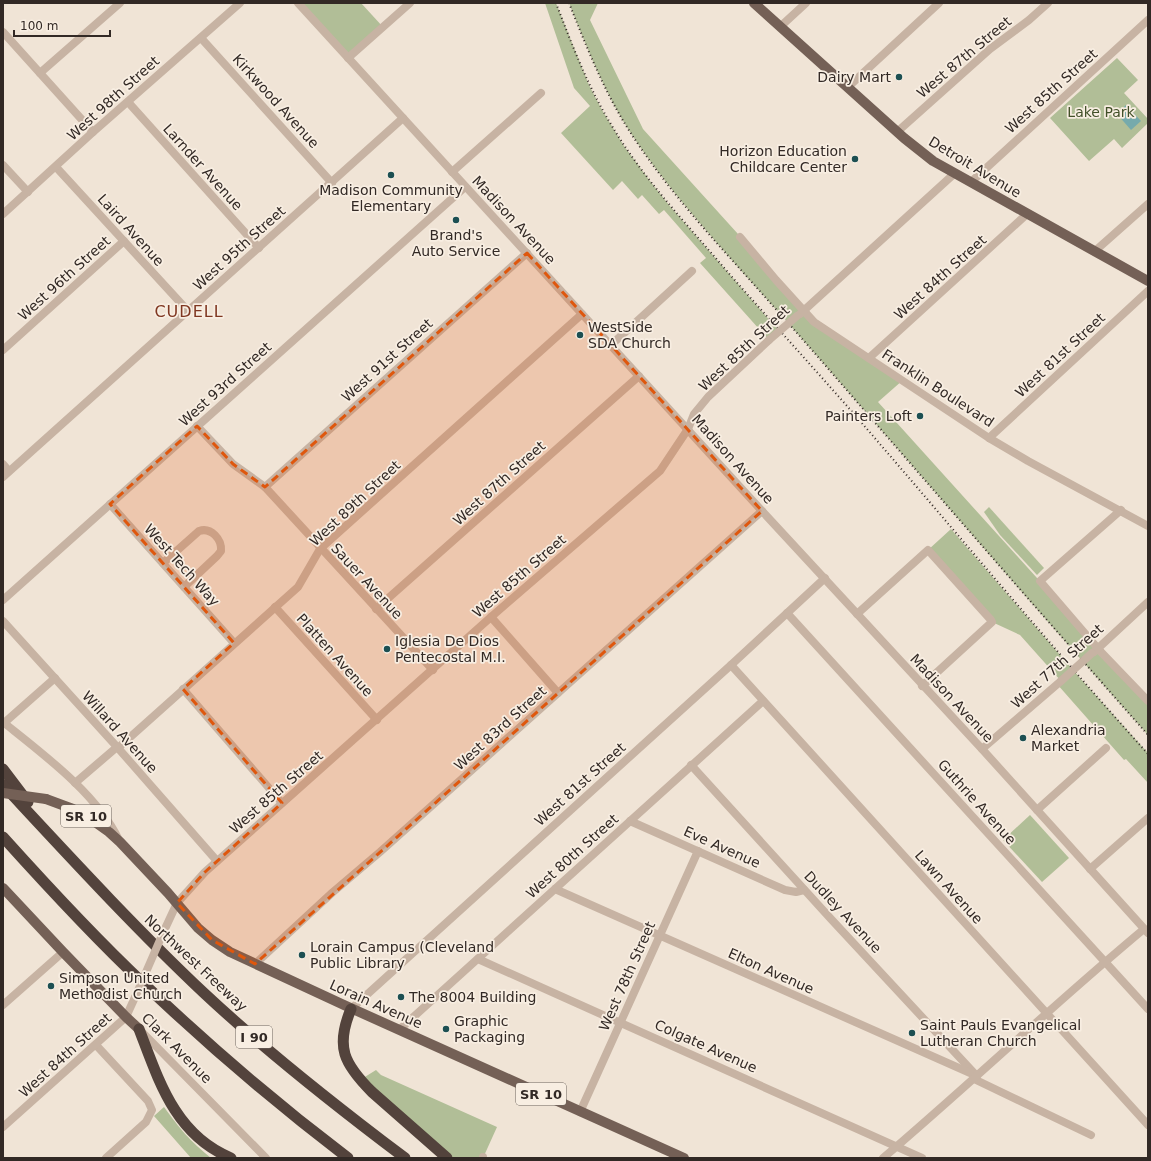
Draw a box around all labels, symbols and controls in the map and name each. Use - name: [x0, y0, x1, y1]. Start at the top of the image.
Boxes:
- scale bar: [14, 12, 110, 38]
- street label: West 87th Street: [914, 13, 1015, 101]
- text: 100 m: [20, 19, 58, 33]
- street label: West 85th Street: [1002, 45, 1101, 136]
- street label: Kirkwood Avenue: [230, 51, 322, 151]
- street label: West 98th Street: [64, 52, 163, 143]
- place label: Dairy Mart: [817, 69, 891, 85]
- marker: Dairy Mart: [894, 72, 904, 82]
- park label: Lake Park: [1067, 104, 1136, 120]
- street label: Larnder Avenue: [160, 121, 246, 213]
- street label: Detroit Avenue: [926, 133, 1024, 201]
- place label: Horizon Education Childcare Center: [719, 143, 847, 175]
- marker: Horizon Education Childcare Center: [850, 154, 860, 164]
- marker: Madison Community Elementary: [386, 170, 396, 180]
- street label: Madison Avenue: [469, 173, 559, 267]
- place label: Madison Community Elementary: [319, 182, 463, 214]
- street label: Laird Avenue: [95, 191, 167, 269]
- street label: West 95th Street: [190, 202, 289, 293]
- marker: Brand's Auto Service: [451, 215, 461, 225]
- place label: Brand's Auto Service: [412, 227, 500, 259]
- street label: West 84th Street: [891, 231, 990, 322]
- street label: West 96th Street: [15, 232, 114, 323]
- district label: CUDELL: [154, 302, 224, 321]
- street label: West 85th Street: [695, 302, 793, 394]
- street label: West 81st Street: [1012, 309, 1108, 401]
- street label: West 91st Street: [338, 315, 436, 405]
- place label: WestSide SDA Church: [588, 319, 671, 351]
- marker: WestSide SDA Church: [575, 330, 585, 340]
- street label: West 93rd Street: [176, 338, 275, 429]
- street label: Franklin Boulevard: [879, 346, 997, 430]
- place label: Painters Loft: [825, 408, 912, 424]
- street label: Madison Avenue: [689, 411, 777, 507]
- marker: Painters Loft: [915, 411, 925, 421]
- street label: West 87th Street: [450, 437, 549, 528]
- street label: West 89th Street: [306, 457, 404, 549]
- street label: West Tech Way: [141, 521, 223, 609]
- street label: West 85th Street: [469, 531, 569, 621]
- street label: Sauer Avenue: [328, 540, 406, 622]
- street label: Platten Avenue: [294, 610, 376, 700]
- street label: West 77th Street: [1008, 620, 1107, 711]
- place label: Iglesia De Dios Pentecostal M.I.: [395, 633, 506, 665]
- marker: Iglesia De Dios Pentecostal M.I.: [382, 644, 392, 654]
- street label: Madison Avenue: [907, 651, 997, 745]
- street label: West 83rd Street: [451, 682, 550, 773]
- street label: Willard Avenue: [79, 688, 161, 776]
- place label: Alexandria Market: [1031, 722, 1106, 754]
- marker: Alexandria Market: [1018, 733, 1028, 743]
- street label: West 81st Street: [531, 739, 629, 829]
- street label: West 85th Street: [226, 747, 326, 837]
- street label: Guthrie Avenue: [935, 756, 1019, 848]
- road number: SR 10: [61, 805, 111, 827]
- street label: West 80th Street: [523, 810, 622, 901]
- street label: Eve Avenue: [681, 823, 763, 871]
- street label: Lawn Avenue: [912, 847, 986, 927]
- street label: Dudley Avenue: [801, 868, 885, 956]
- street label: Northwest Freeway: [141, 911, 251, 1015]
- street label: West 78th Street: [596, 918, 659, 1033]
- place label: Lorain Campus (Cleveland Public Library: [310, 939, 494, 971]
- street label: Elton Avenue: [726, 945, 816, 997]
- marker: Lorain Campus (Cleveland Public Library: [297, 950, 307, 960]
- place label: Simpson United Methodist Church: [59, 970, 182, 1002]
- street label: Lorain Avenue: [327, 976, 425, 1032]
- marker: Simpson United Methodist Church: [46, 981, 56, 991]
- place label: The 8004 Building: [408, 989, 536, 1005]
- marker: The 8004 Building: [396, 992, 406, 1002]
- street label: West 84th Street: [16, 1009, 115, 1100]
- street label: Clark Avenue: [139, 1010, 215, 1086]
- place label: Graphic Packaging: [454, 1013, 525, 1045]
- street label: Colgate Avenue: [652, 1016, 760, 1076]
- place label: Saint Pauls Evangelical Lutheran Church: [920, 1017, 1081, 1049]
- marker: Graphic Packaging: [441, 1024, 451, 1034]
- road number: I 90: [236, 1026, 272, 1048]
- marker: Saint Pauls Evangelical Lutheran Church: [907, 1028, 917, 1038]
- road number: SR 10: [516, 1083, 566, 1105]

